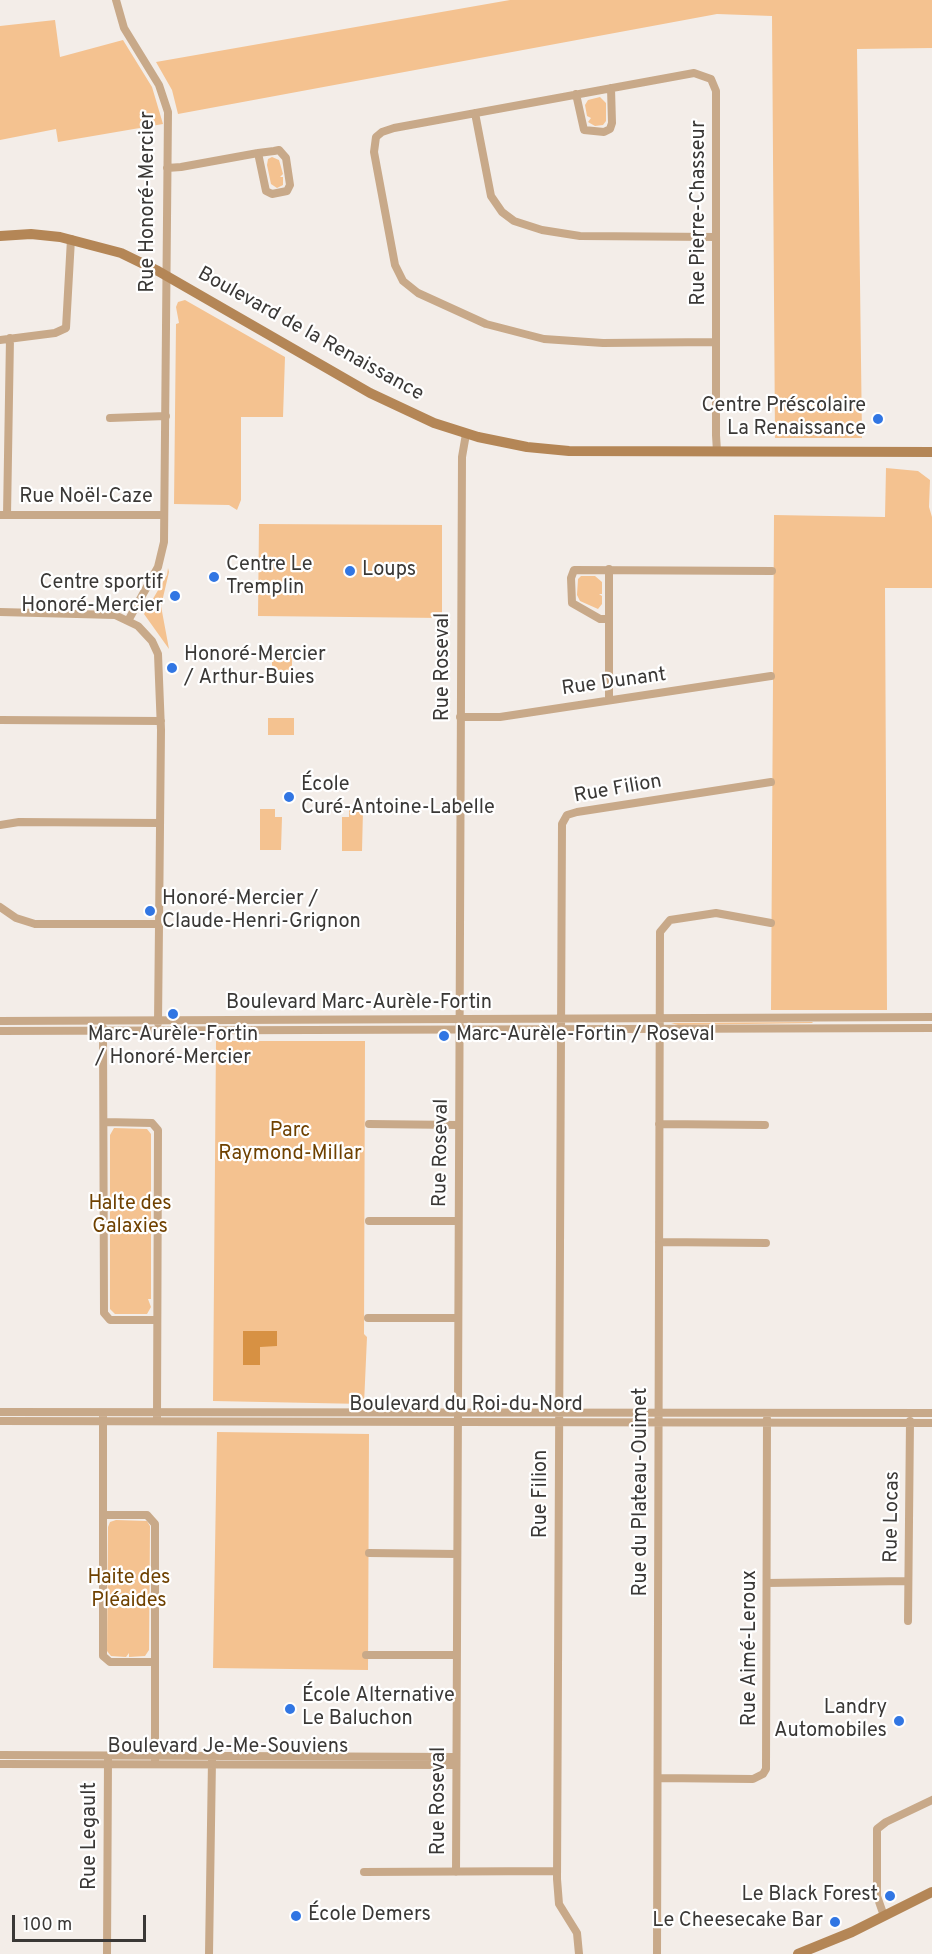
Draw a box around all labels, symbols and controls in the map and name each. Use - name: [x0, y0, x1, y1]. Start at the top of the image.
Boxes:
- street label: Rue Honoré-Mercier: [137, 111, 161, 293]
- street label: Rue Pierre-Chasseur: [688, 120, 712, 306]
- street label: Boulevard de la Renaissance: [193, 263, 427, 407]
- place label: Centre Préscolaire La Renaissance: [702, 395, 866, 442]
- marker: Centre Préscolaire La Renaissance: [871, 412, 885, 426]
- street label: Rue Noël-Caze: [19, 486, 153, 510]
- place label: Centre Le Tremplin: [226, 554, 312, 601]
- place label: Loups: [362, 559, 416, 583]
- marker: Loups: [343, 564, 357, 578]
- marker: Centre Le Tremplin: [207, 570, 221, 584]
- place label: Centre sportif Honoré-Mercier: [21, 572, 163, 619]
- marker: Centre sportif Honoré-Mercier: [168, 589, 182, 603]
- street label: Rue Roseval: [432, 613, 456, 721]
- place label: Honoré-Mercier / Arthur-Buies: [184, 644, 326, 691]
- marker: Honoré-Mercier / Arthur-Buies: [165, 661, 179, 675]
- street label: Rue Dunant: [560, 664, 668, 702]
- street label: Rue Filion: [572, 770, 664, 810]
- place label: École Curé-Antoine-Labelle: [301, 774, 495, 821]
- marker: École Curé-Antoine-Labelle: [282, 790, 296, 804]
- place label: Honoré-Mercier / Claude-Henri-Grignon: [162, 888, 361, 935]
- marker: Honoré-Mercier / Claude-Henri-Grignon: [143, 904, 157, 918]
- street label: Boulevard Marc-Aurèle-Fortin: [226, 992, 492, 1016]
- marker: Marc-Aurèle-Fortin / Honoré-Mercier: [166, 1007, 180, 1021]
- place label: Marc-Aurèle-Fortin / Honoré-Mercier: [88, 1024, 258, 1071]
- place label: Marc-Aurèle-Fortin / Roseval: [456, 1024, 715, 1048]
- marker: Marc-Aurèle-Fortin / Roseval: [437, 1029, 451, 1043]
- street label: Rue Roseval: [429, 1099, 455, 1207]
- park label: Parc Raymond-Millar: [218, 1120, 362, 1167]
- park label: Halte des Galaxies: [88, 1193, 172, 1240]
- street label: Rue du Plateau-Ouimet: [630, 1388, 654, 1596]
- street label: Boulevard du Roi-du-Nord: [349, 1394, 583, 1418]
- street label: Rue Filion: [530, 1450, 554, 1538]
- street label: Rue Locas: [880, 1471, 906, 1563]
- park label: Haite des Pléaides: [88, 1567, 170, 1614]
- street label: Rue Aimé-Leroux: [739, 1570, 763, 1726]
- place label: École Alternative Le Baluchon: [302, 1685, 455, 1732]
- place label: Landry Automobiles: [774, 1697, 887, 1744]
- marker: École Alternative Le Baluchon: [283, 1702, 297, 1716]
- marker: Landry Automobiles: [892, 1714, 906, 1728]
- street label: Boulevard Je-Me-Souviens: [108, 1736, 348, 1760]
- street label: Rue Roseval: [428, 1747, 452, 1855]
- street label: Rue Legault: [79, 1782, 103, 1890]
- place label: Le Black Forest: [742, 1884, 878, 1908]
- marker: Le Black Forest: [883, 1889, 897, 1903]
- scale bar: [15, 1903, 148, 1941]
- place label: École Demers: [308, 1904, 431, 1928]
- marker: École Demers: [289, 1909, 303, 1923]
- place label: Le Cheesecake Bar: [652, 1910, 823, 1934]
- text: 100 m: [23, 1914, 72, 1937]
- marker: Le Cheesecake Bar: [828, 1915, 842, 1929]

